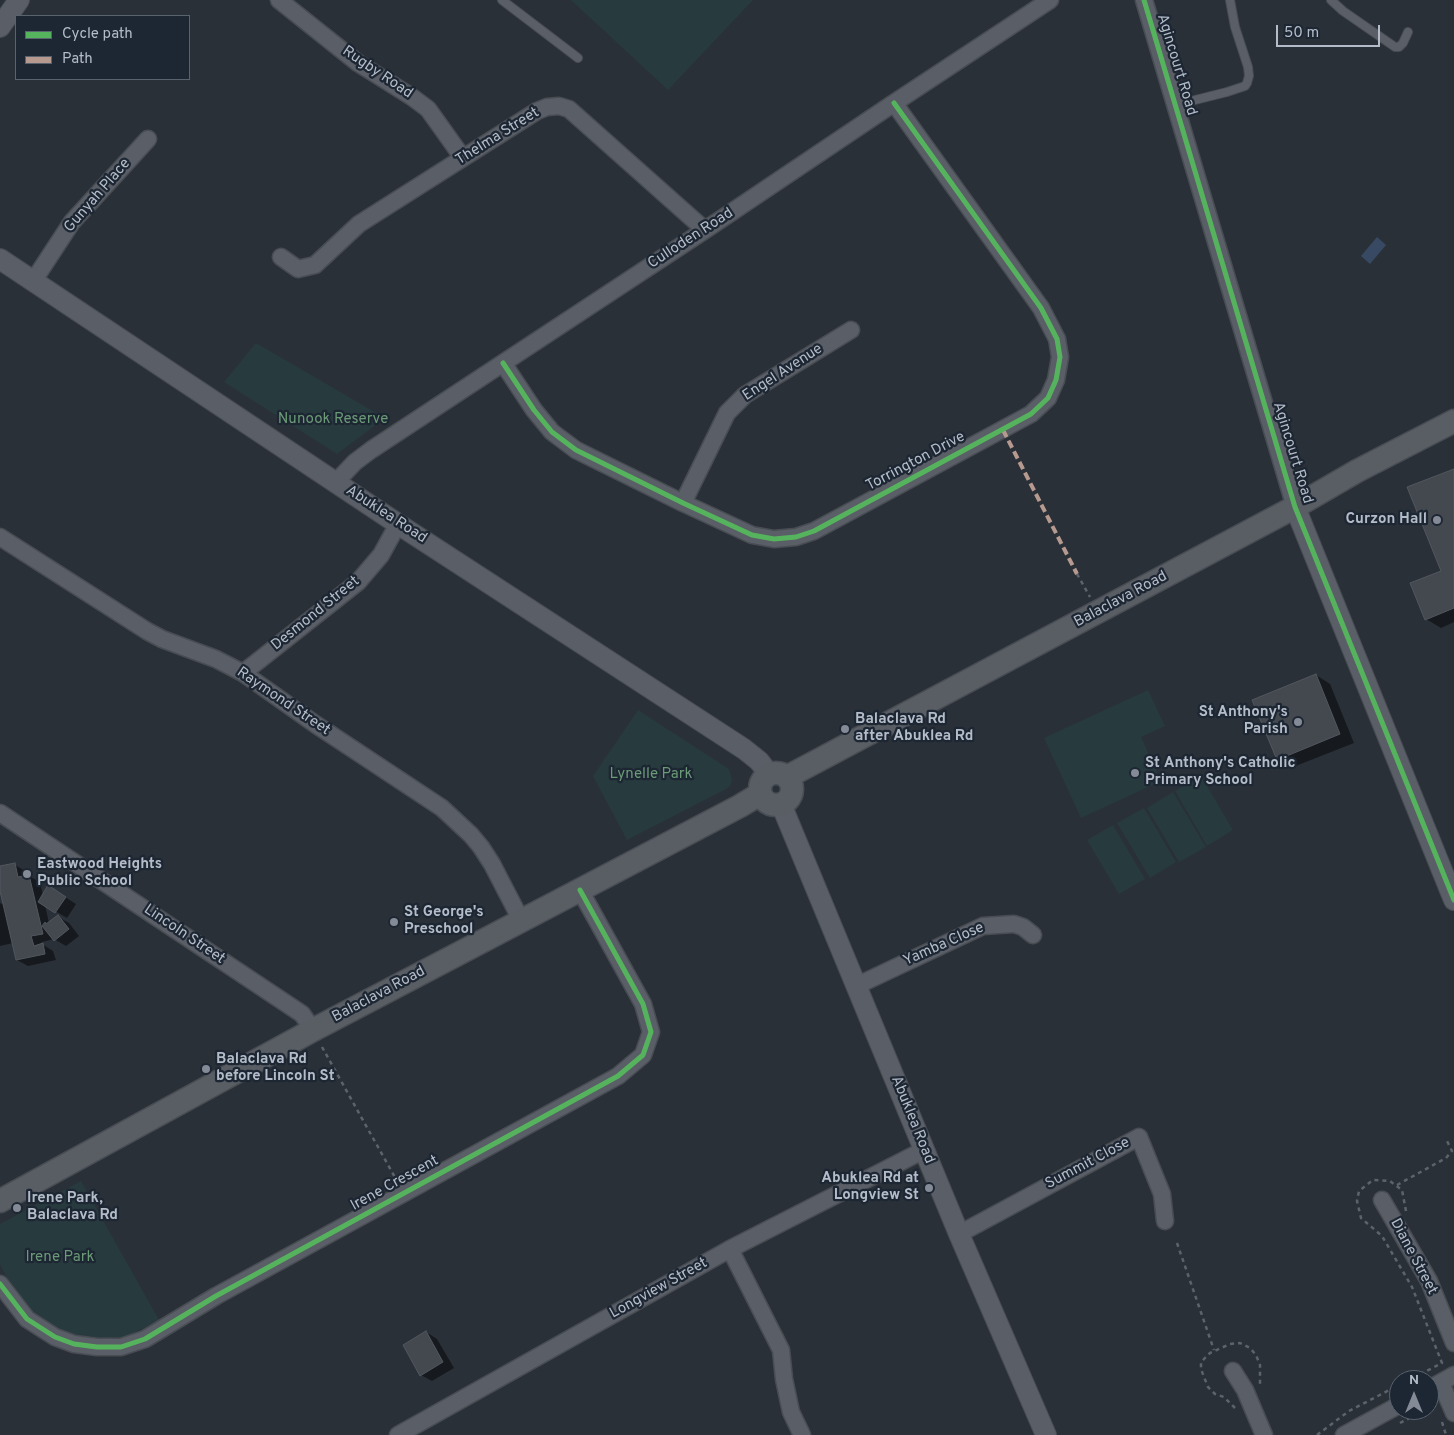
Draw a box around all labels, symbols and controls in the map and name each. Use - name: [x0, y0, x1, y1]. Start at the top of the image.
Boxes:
- street label: Agincourt Road: [1152, 12, 1200, 118]
- legend: [15, 15, 190, 80]
- scale bar: [1279, 15, 1383, 47]
- text: 50 m: [1284, 24, 1319, 43]
- text: Cycle path: [62, 25, 133, 44]
- street label: Rugby Road: [338, 43, 416, 103]
- text: Path: [62, 50, 93, 69]
- street label: Thelma Street: [453, 104, 543, 170]
- street label: Gunyah Place: [61, 155, 135, 237]
- street label: Culloden Road: [645, 205, 737, 273]
- street label: Engel Avenue: [740, 341, 826, 405]
- street label: Agincourt Road: [1268, 400, 1316, 506]
- park label: Nunook Reserve: [278, 411, 388, 429]
- street label: Torrington Drive: [863, 428, 969, 496]
- street label: Abuklea Road: [342, 482, 430, 548]
- place label: Curzon Hall: [1346, 511, 1427, 529]
- marker: Curzon Hall: [1431, 514, 1443, 526]
- street label: Balaclava Road: [1071, 568, 1171, 632]
- street label: Desmond Street: [268, 573, 364, 655]
- street label: Raymond Street: [233, 664, 333, 740]
- place label: St Anthony's Parish: [1199, 704, 1288, 739]
- place label: Balaclava Rd after Abuklea Rd: [855, 711, 973, 746]
- marker: St Anthony's Parish: [1292, 716, 1304, 728]
- marker: Balaclava Rd after Abuklea Rd: [839, 723, 851, 735]
- place label: St Anthony's Catholic Primary School: [1145, 755, 1296, 790]
- park label: Lynelle Park: [609, 766, 693, 784]
- marker: St Anthony's Catholic Primary School: [1129, 767, 1141, 779]
- place label: Eastwood Heights Public School: [37, 856, 162, 891]
- marker: Eastwood Heights Public School: [21, 868, 33, 880]
- street label: Lincoln Street: [140, 901, 228, 969]
- place label: St George's Preschool: [404, 904, 484, 939]
- marker: St George's Preschool: [388, 916, 400, 928]
- street label: Yamba Close: [901, 919, 987, 971]
- street label: Balaclava Road: [329, 963, 429, 1027]
- place label: Balaclava Rd before Lincoln St: [216, 1051, 335, 1086]
- marker: Balaclava Rd before Lincoln St: [200, 1063, 212, 1075]
- street label: Abuklea Road: [886, 1073, 938, 1167]
- street label: Summit Close: [1043, 1134, 1133, 1194]
- street label: Irene Crescent: [348, 1152, 442, 1216]
- place label: Abuklea Rd at Longview St: [821, 1170, 919, 1205]
- marker: Abuklea Rd at Longview St: [923, 1182, 935, 1194]
- place label: Irene Park, Balaclava Rd: [27, 1190, 118, 1225]
- marker: Irene Park, Balaclava Rd: [11, 1202, 23, 1214]
- street label: Diane Street: [1385, 1216, 1441, 1298]
- park label: Irene Park: [25, 1249, 95, 1267]
- street label: Longview Street: [607, 1255, 711, 1323]
- north arrow: [1389, 1370, 1439, 1420]
- text: N: [1409, 1372, 1419, 1389]

